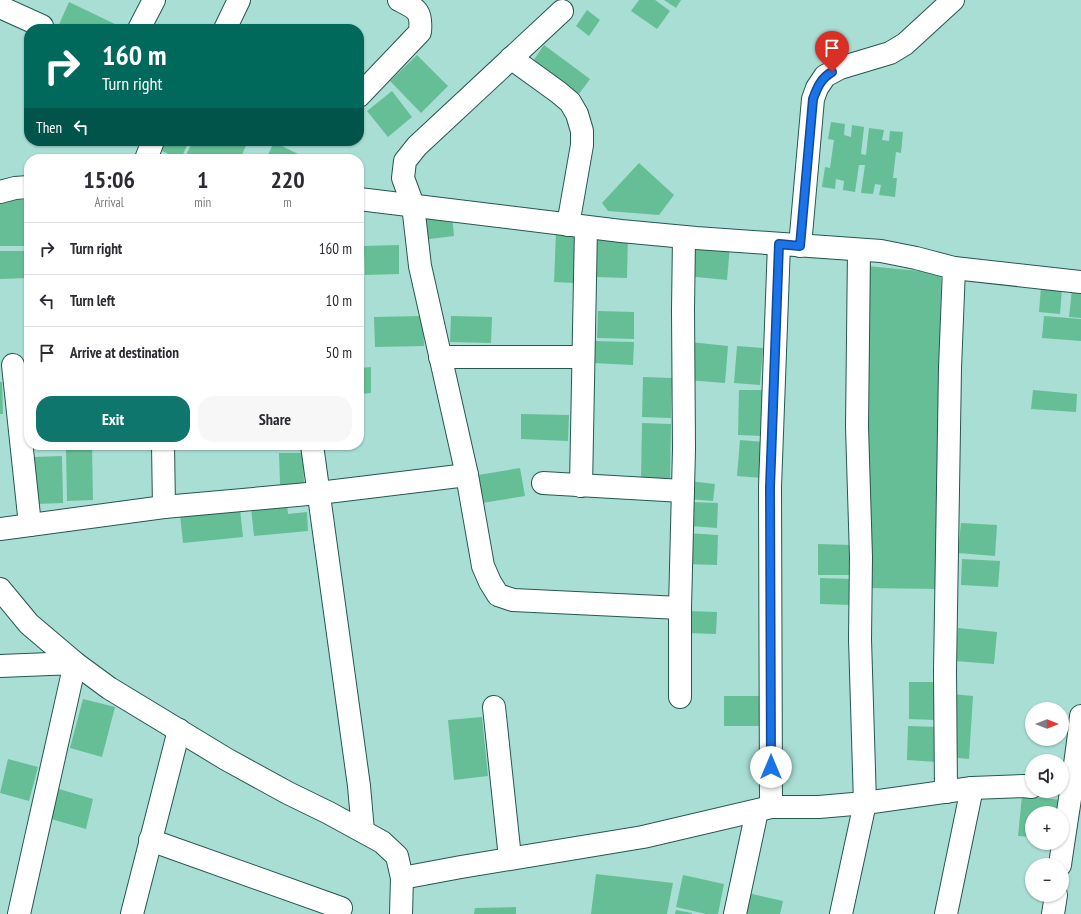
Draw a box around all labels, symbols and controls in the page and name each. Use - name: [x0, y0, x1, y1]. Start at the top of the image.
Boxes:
- pin: [815, 31, 849, 72]
- text: 160 m: [102, 36, 166, 73]
- icon: arrive: [821, 37, 843, 59]
- icon: right: [36, 40, 88, 92]
- text: Turn right: [102, 72, 162, 95]
- icon: left: [70, 116, 92, 138]
- text: Then: [36, 118, 62, 137]
- text: 15:06: [83, 164, 135, 195]
- text: 1: [197, 164, 208, 195]
- text: 220: [270, 164, 305, 195]
- text: Arrival: [94, 194, 124, 211]
- text: min: [194, 194, 211, 211]
- text: m: [283, 194, 292, 211]
- icon: right: [36, 238, 58, 260]
- text: Turn right: [70, 239, 122, 258]
- text: 160 m: [319, 239, 352, 258]
- icon: left: [36, 290, 58, 312]
- text: Turn left: [70, 291, 115, 310]
- text: 10 m: [326, 291, 352, 310]
- icon: arrive: [36, 342, 58, 364]
- text: Arrive at destination: [70, 343, 179, 362]
- text: 50 m: [326, 343, 352, 362]
- button: Exit: [36, 396, 190, 442]
- button: Share: [198, 396, 352, 442]
- north arrow: [1025, 702, 1069, 746]
- map controls: [1025, 702, 1069, 902]
- position arrow: [750, 746, 792, 788]
- button: sound: [1025, 754, 1069, 798]
- button: +: [1025, 806, 1069, 850]
- button: −: [1025, 858, 1069, 902]

